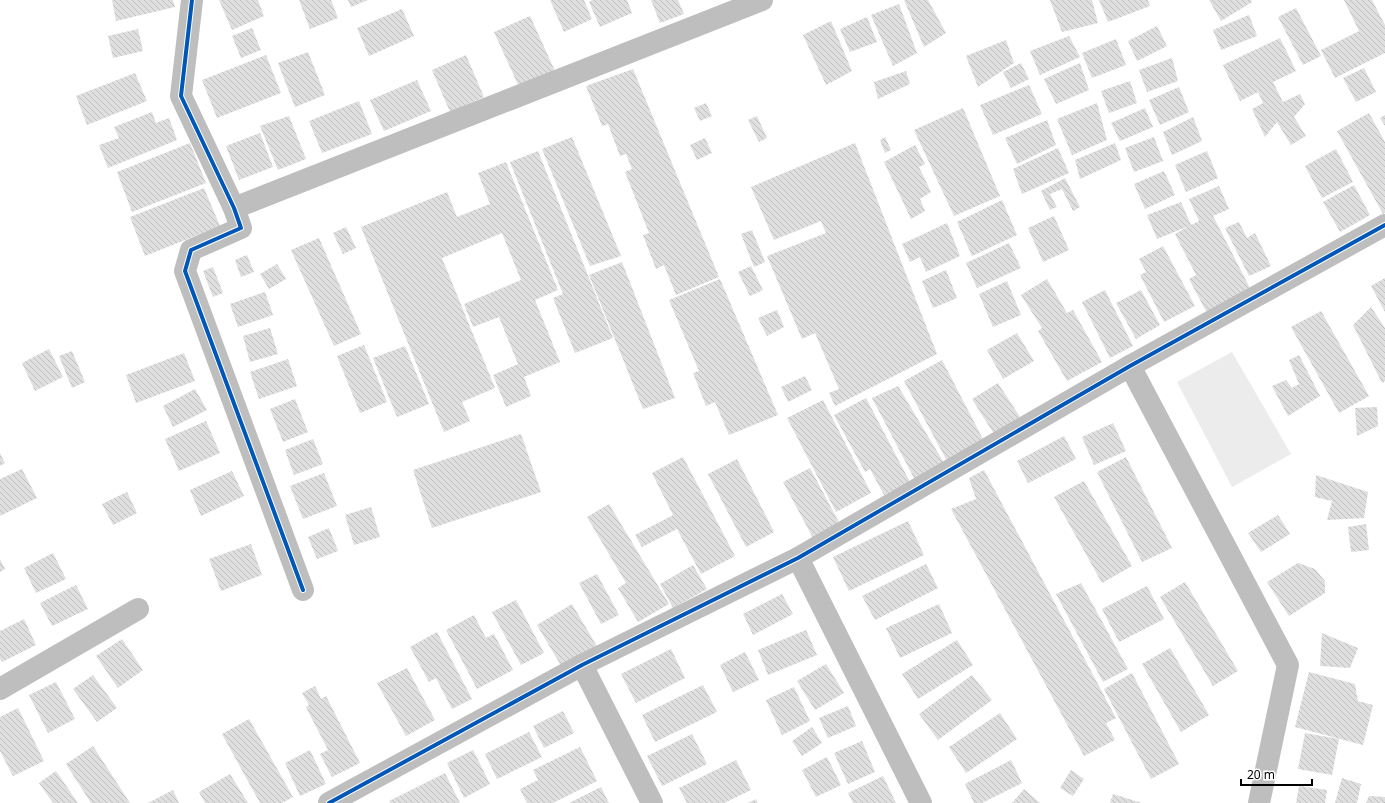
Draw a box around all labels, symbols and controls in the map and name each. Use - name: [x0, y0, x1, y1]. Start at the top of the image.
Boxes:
- scale bar: [1241, 761, 1312, 787]
- text: 20 m: [1247, 766, 1275, 783]

